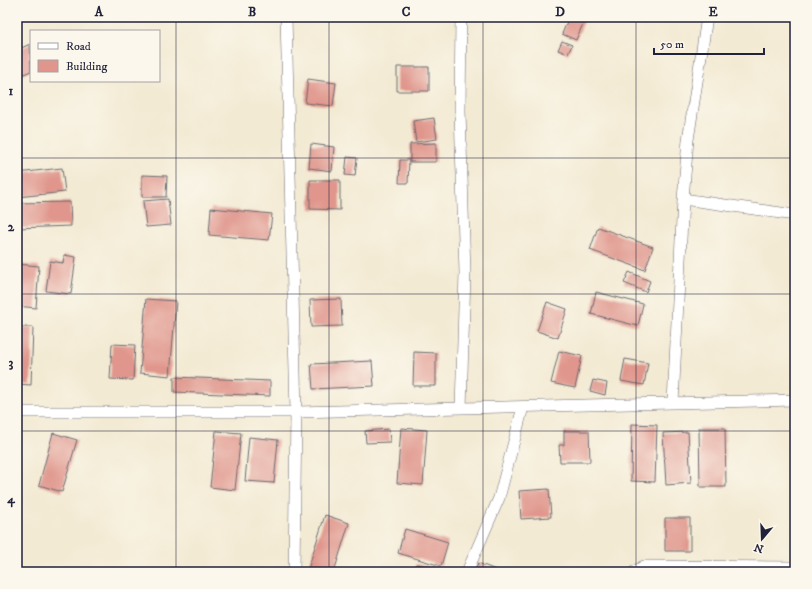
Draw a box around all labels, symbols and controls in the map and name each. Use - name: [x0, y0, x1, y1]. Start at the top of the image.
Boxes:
- text: A: [94, 4, 104, 20]
- text: B: [248, 4, 256, 20]
- text: C: [402, 4, 411, 20]
- text: D: [555, 4, 565, 20]
- text: E: [708, 4, 718, 20]
- legend: [30, 30, 160, 82]
- scale bar: [654, 30, 764, 56]
- text: 50 m: [660, 37, 684, 52]
- text: Road: [66, 39, 91, 54]
- text: Building: [66, 59, 107, 74]
- text: 1: [9, 83, 14, 99]
- text: 2: [8, 219, 15, 235]
- text: 3: [9, 355, 14, 371]
- text: 4: [6, 491, 15, 508]
- north arrow: [742, 519, 782, 559]
- text: N: [753, 539, 766, 556]

